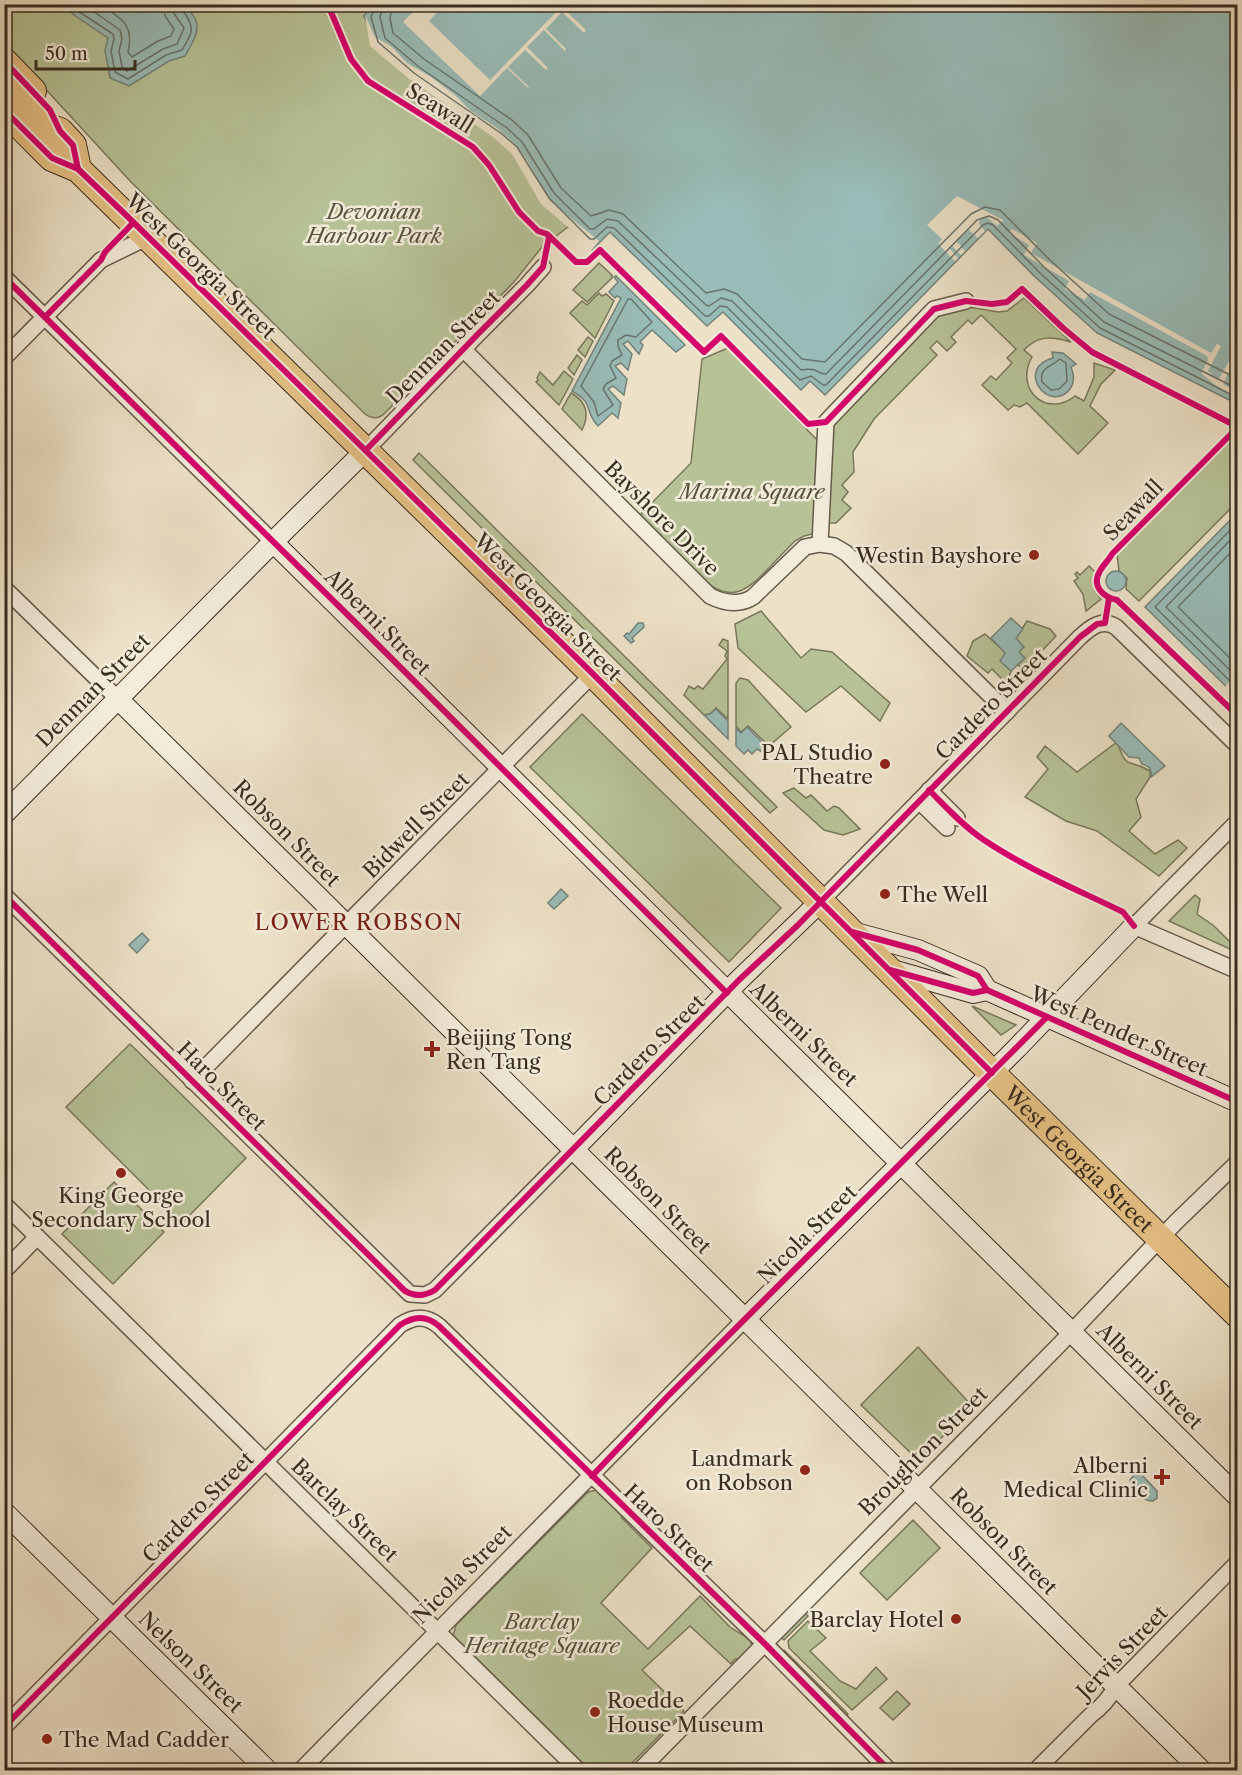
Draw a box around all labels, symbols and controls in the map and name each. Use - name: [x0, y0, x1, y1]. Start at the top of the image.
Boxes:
- scale bar: [36, 33, 135, 71]
- text: 50 m: [45, 43, 88, 65]
- street label: Seawall: [401, 77, 479, 139]
- street label: West Georgia Street: [120, 187, 282, 344]
- park label: Devonian Harbour Park: [304, 199, 442, 248]
- street label: Denman Street: [381, 284, 506, 409]
- street label: Bayshore Drive: [599, 455, 725, 581]
- street label: Seawall: [1098, 474, 1168, 546]
- park label: Marina Square: [676, 479, 826, 504]
- street label: West Georgia Street: [468, 527, 627, 686]
- place label: Westin Bayshore: [854, 543, 1022, 568]
- marker: Westin Bayshore: [1027, 548, 1041, 562]
- street label: Alberni Street: [319, 563, 437, 681]
- street label: Denman Street: [31, 627, 156, 752]
- street label: Cardero Street: [930, 643, 1052, 765]
- place label: PAL Studio Theatre: [761, 740, 873, 789]
- marker: PAL Studio Theatre: [878, 757, 892, 771]
- street label: Bidwell Street: [358, 766, 475, 883]
- street label: Robson Street: [228, 774, 346, 892]
- place label: The Well: [897, 882, 988, 907]
- marker: The Well: [878, 887, 892, 901]
- district label: LOWER ROBSON: [255, 909, 463, 936]
- street label: Alberni Street: [744, 976, 863, 1092]
- street label: West Pender Street: [1026, 980, 1212, 1082]
- street label: Cardero Street: [588, 989, 710, 1111]
- place label: Beijing Tong Ren Tang: [446, 1025, 572, 1074]
- street label: Haro Street: [172, 1036, 272, 1136]
- marker: Beijing Tong Ren Tang: [423, 1040, 441, 1058]
- street label: West Georgia Street: [999, 1079, 1159, 1238]
- street label: Robson Street: [599, 1141, 717, 1259]
- marker: King George Secondary School: [114, 1166, 128, 1180]
- street label: Nicola Street: [752, 1179, 862, 1289]
- place label: King George Secondary School: [31, 1183, 211, 1232]
- street label: Alberni Street: [1091, 1317, 1209, 1435]
- street label: Broughton Street: [853, 1381, 993, 1521]
- street label: Cardero Street: [137, 1446, 259, 1568]
- place label: Landmark on Robson: [685, 1446, 794, 1495]
- street label: Barclay Street: [287, 1453, 404, 1567]
- place label: Alberni Medical Clinic: [1003, 1453, 1148, 1502]
- marker: Landmark on Robson: [798, 1463, 812, 1477]
- marker: Alberni Medical Clinic: [1153, 1468, 1171, 1486]
- street label: Haro Street: [619, 1479, 720, 1577]
- street label: Robson Street: [945, 1482, 1063, 1600]
- street label: Nicola Street: [407, 1519, 517, 1629]
- street label: Jervis Street: [1069, 1600, 1173, 1706]
- street label: Nelson Street: [134, 1606, 249, 1718]
- place label: Barclay Hotel: [809, 1607, 944, 1632]
- park label: Barclay Heritage Square: [462, 1609, 620, 1658]
- marker: Barclay Hotel: [949, 1612, 963, 1626]
- place label: Roedde House Museum: [607, 1688, 764, 1737]
- marker: Roedde House Museum: [588, 1705, 602, 1719]
- place label: The Mad Cadder: [59, 1727, 229, 1752]
- marker: The Mad Cadder: [40, 1732, 54, 1746]

